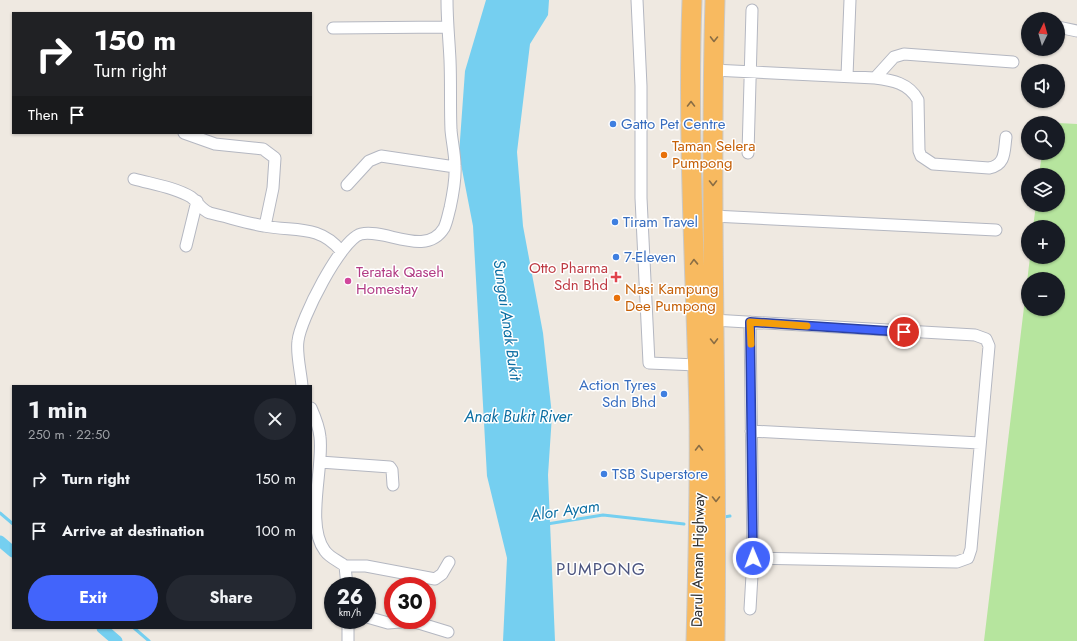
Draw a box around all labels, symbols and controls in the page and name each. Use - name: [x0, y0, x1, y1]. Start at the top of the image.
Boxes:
- north arrow: [1021, 12, 1065, 56]
- map controls: [1021, 12, 1065, 316]
- text: 150 m: [94, 20, 176, 61]
- icon: right: [28, 28, 80, 80]
- one-way arrow: [710, 36, 718, 42]
- text: Turn right: [94, 58, 166, 84]
- button: sound: [1021, 64, 1065, 108]
- one-way arrow: [687, 101, 695, 107]
- text: Then: [28, 104, 58, 126]
- icon: arrive: [66, 104, 88, 126]
- place label: Gatto Pet Centre: [621, 113, 726, 135]
- button: search: [1021, 116, 1065, 160]
- marker: Gatto Pet Centre: [608, 119, 618, 129]
- place label: Taman Selera Pumpong: [672, 135, 755, 174]
- marker: Taman Selera Pumpong: [659, 150, 669, 160]
- button: layers: [1021, 168, 1065, 212]
- one-way arrow: [709, 180, 717, 186]
- place label: Tiram Travel: [623, 211, 698, 233]
- marker: Tiram Travel: [610, 217, 620, 227]
- button: +: [1021, 220, 1065, 264]
- place label: 7-Eleven: [624, 246, 676, 268]
- marker: 7-Eleven: [611, 252, 621, 262]
- place label: Otto Pharma Sdn Bhd: [529, 257, 608, 296]
- water label: Sungai Anak Bukit: [488, 258, 528, 383]
- one-way arrow: [690, 259, 698, 265]
- place label: Teratak Qaseh Homestay: [356, 261, 444, 300]
- marker: Otto Pharma Sdn Bhd: [611, 272, 621, 282]
- button: −: [1021, 272, 1065, 316]
- marker: Teratak Qaseh Homestay: [343, 276, 353, 286]
- place label: Nasi Kampung Dee Pumpong: [625, 278, 719, 317]
- marker: Nasi Kampung Dee Pumpong: [612, 293, 622, 303]
- pin: [887, 315, 921, 349]
- icon: arrive: [893, 321, 915, 343]
- one-way arrow: [710, 338, 718, 344]
- place label: Action Tyres Sdn Bhd: [579, 374, 656, 413]
- marker: Action Tyres Sdn Bhd: [659, 389, 669, 399]
- text: 1 min: [28, 392, 88, 427]
- button: close: [254, 398, 296, 440]
- water label: Anak Bukit River: [463, 405, 574, 428]
- text: 250 m · 22:50: [28, 425, 110, 444]
- one-way arrow: [695, 445, 703, 451]
- place label: TSB Superstore: [612, 463, 708, 485]
- icon: right: [28, 468, 50, 490]
- text: Turn right: [62, 468, 130, 490]
- text: 150 m: [256, 468, 296, 490]
- marker: TSB Superstore: [599, 469, 609, 479]
- street label: Darul Aman Highway: [686, 492, 710, 627]
- water label: Alor Ayam: [528, 494, 601, 527]
- one-way arrow: [712, 496, 720, 502]
- icon: arrive: [28, 520, 50, 542]
- text: Arrive at destination: [62, 520, 204, 542]
- text: 100 m: [255, 520, 296, 542]
- position arrow: [732, 537, 774, 579]
- district label: PUMPONG: [556, 557, 646, 581]
- button: Exit: [28, 575, 158, 621]
- button: Share: [166, 575, 296, 621]
- speed limit sign: 30: [384, 577, 436, 629]
- text: 26: [337, 583, 363, 612]
- text: km/h: [339, 605, 361, 620]

